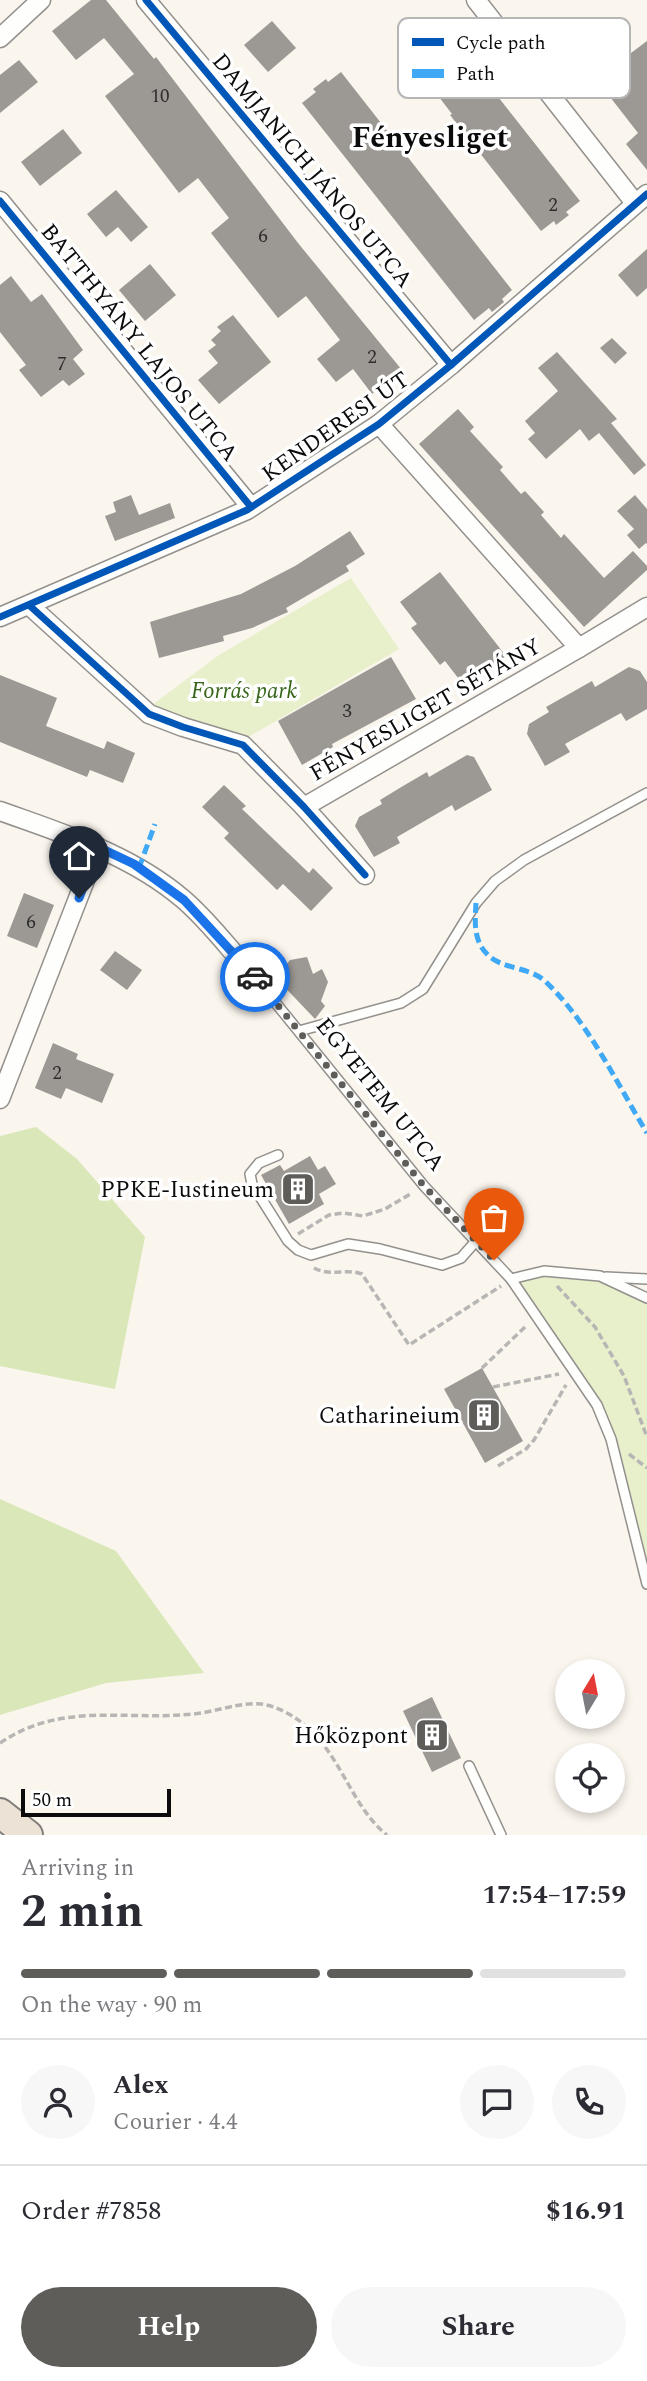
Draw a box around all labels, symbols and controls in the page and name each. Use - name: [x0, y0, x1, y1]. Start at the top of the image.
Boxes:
- legend: [398, 18, 630, 98]
- text: Cycle path: [456, 29, 546, 58]
- street label: DAMJANICH JÁNOS UTCA: [203, 46, 421, 296]
- text: Path: [456, 60, 495, 89]
- house number: 10: [150, 82, 170, 111]
- district label: Fényesliget: [352, 115, 508, 161]
- house number: 2: [548, 191, 558, 220]
- street label: BATTHYÁNY LAJOS UTCA: [31, 216, 246, 470]
- house number: 6: [258, 222, 268, 251]
- house number: 2: [367, 343, 377, 372]
- house number: 7: [57, 350, 67, 379]
- street label: KENDERESI ÚT: [255, 363, 417, 491]
- street label: FÉNYESLIGET SÉTÁNY: [303, 629, 548, 791]
- park label: Forrás park: [191, 674, 297, 709]
- house number: 3: [342, 697, 352, 726]
- pin: [49, 826, 109, 898]
- icon: home: [60, 837, 98, 875]
- house number: 6: [26, 908, 36, 937]
- courier: [220, 942, 290, 1012]
- icon: car: [236, 958, 274, 996]
- street label: EGYETEM UTCA: [307, 1010, 453, 1180]
- house number: 2: [52, 1059, 62, 1088]
- building icon: PPKE-Iustineum: [279, 1170, 317, 1208]
- place label: PPKE-Iustineum: [100, 1173, 274, 1208]
- pin: [464, 1188, 524, 1260]
- icon: bag: [475, 1199, 513, 1237]
- building icon: Catharineium: [465, 1396, 503, 1434]
- place label: Catharineium: [319, 1399, 460, 1434]
- north arrow: [555, 1659, 625, 1729]
- map controls: [555, 1659, 625, 1813]
- building icon: Hőközpont: [413, 1716, 451, 1754]
- place label: Hőközpont: [294, 1719, 408, 1754]
- button: locate: [555, 1743, 625, 1813]
- scale bar: [21, 1786, 172, 1818]
- text: 50 m: [32, 1786, 72, 1815]
- text: Arriving in: [21, 1851, 134, 1886]
- text: 17:54–17:59: [482, 1875, 626, 1915]
- text: 2 min: [21, 1877, 143, 1947]
- text: On the way · 90 m: [21, 1988, 202, 2023]
- button: person: [21, 2065, 95, 2139]
- text: Alex: [113, 2065, 168, 2105]
- button: chat: [460, 2065, 534, 2139]
- button: phone: [552, 2065, 626, 2139]
- text: Courier · 4.4: [113, 2105, 238, 2140]
- text: Order #7858: [21, 2191, 161, 2231]
- text: $16.91: [546, 2191, 626, 2231]
- button: Help: [21, 2287, 317, 2367]
- button: Share: [331, 2287, 626, 2367]

